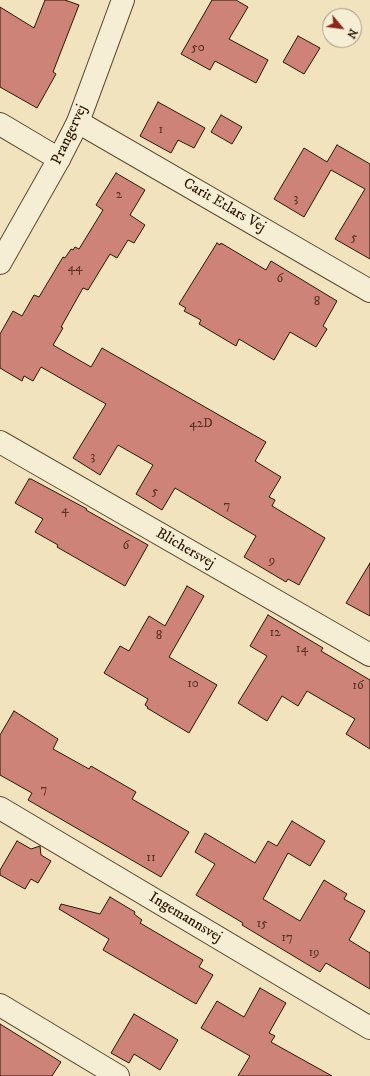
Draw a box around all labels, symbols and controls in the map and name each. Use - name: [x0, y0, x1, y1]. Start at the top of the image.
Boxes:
- north arrow: [322, 8, 362, 48]
- text: N: [343, 26, 360, 41]
- house number: 50: [191, 40, 205, 56]
- street label: Prangervej: [48, 102, 92, 168]
- house number: 1: [159, 122, 163, 138]
- street label: Carit Etlars Vej: [179, 175, 269, 237]
- house number: 2: [116, 187, 122, 203]
- house number: 3: [294, 191, 298, 207]
- house number: 5: [351, 230, 357, 246]
- house number: 44: [68, 260, 82, 276]
- house number: 6: [277, 271, 283, 287]
- house number: 8: [314, 294, 320, 310]
- house number: 42D: [189, 416, 213, 432]
- house number: 3: [91, 449, 95, 465]
- house number: 5: [152, 484, 158, 500]
- house number: 7: [224, 498, 230, 514]
- house number: 4: [61, 502, 69, 518]
- street label: Blichersvej: [152, 525, 218, 573]
- house number: 6: [123, 538, 129, 554]
- house number: 9: [269, 553, 275, 569]
- house number: 12: [269, 625, 281, 641]
- house number: 8: [156, 628, 162, 644]
- house number: 14: [296, 641, 308, 657]
- house number: 10: [187, 676, 199, 692]
- house number: 16: [352, 678, 364, 694]
- house number: 7: [41, 782, 47, 798]
- house number: 11: [146, 850, 156, 866]
- street label: Ingemannsvej: [145, 889, 225, 947]
- house number: 15: [256, 916, 268, 932]
- house number: 17: [281, 930, 293, 946]
- house number: 19: [308, 945, 320, 961]

